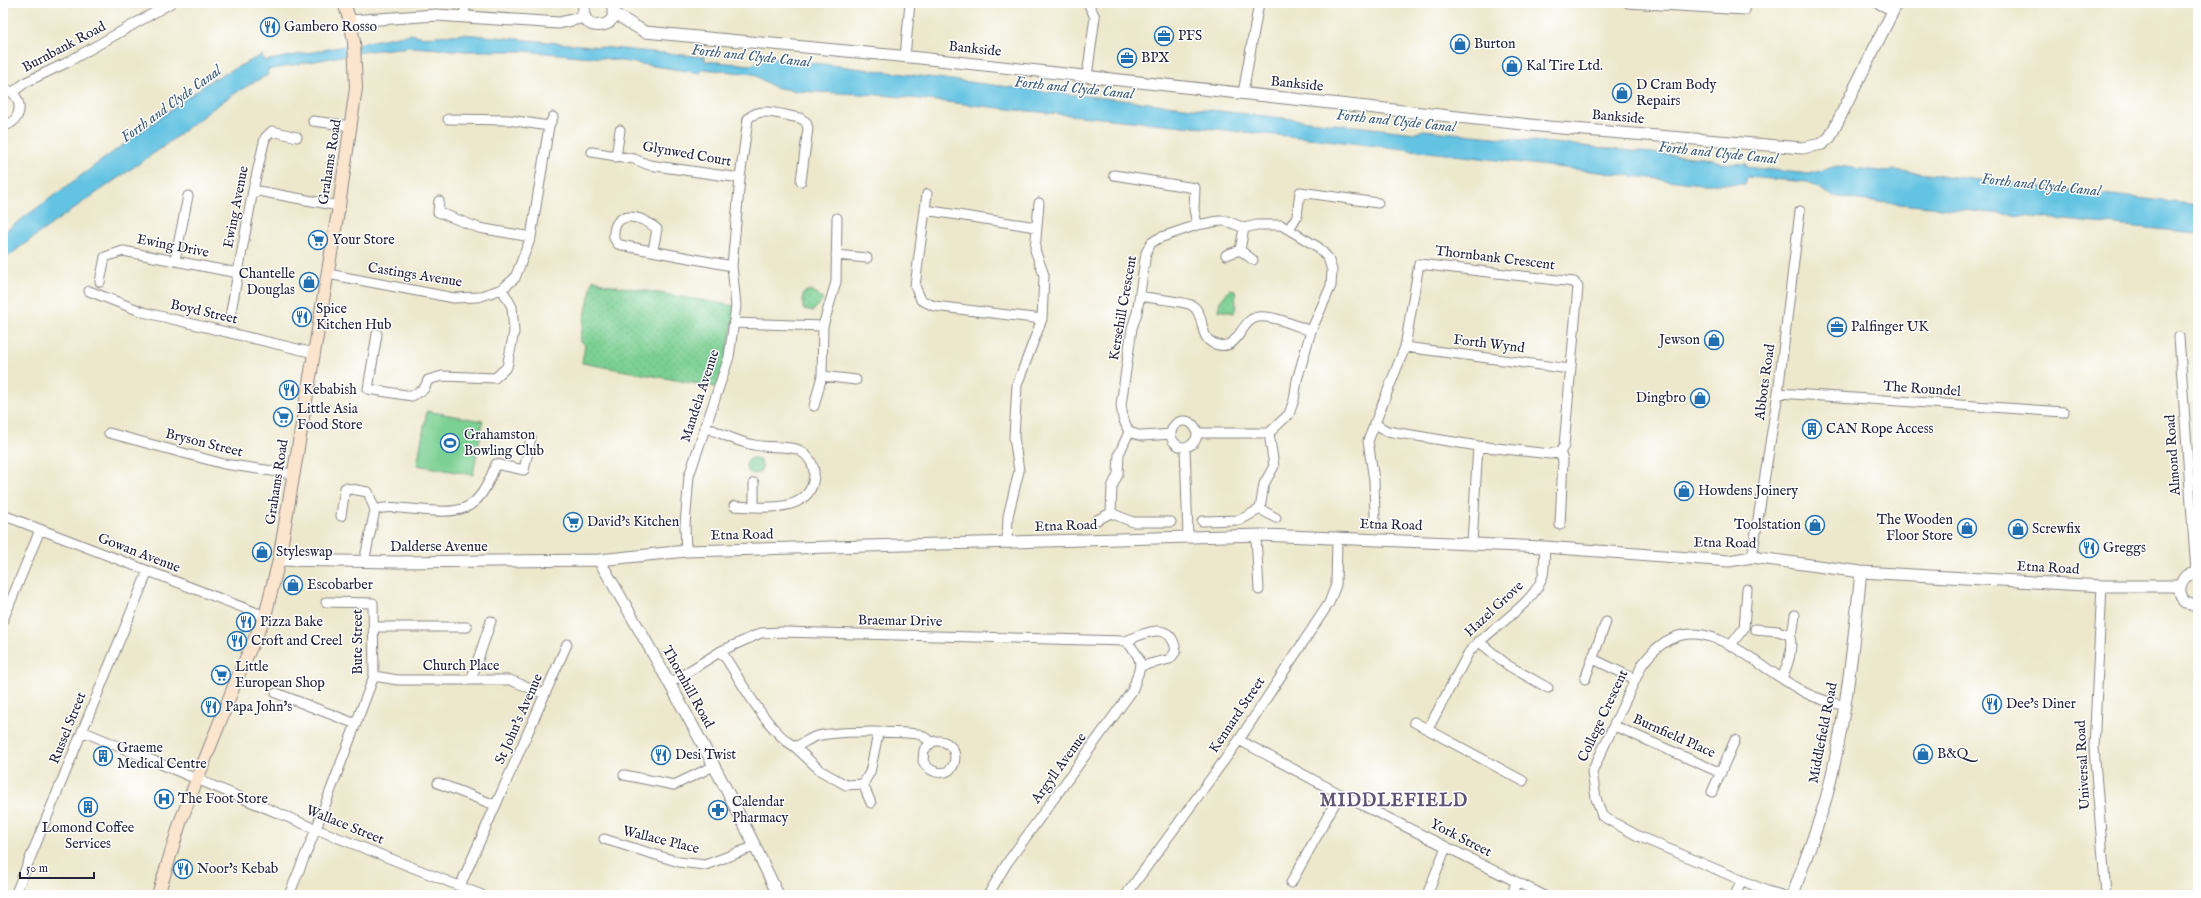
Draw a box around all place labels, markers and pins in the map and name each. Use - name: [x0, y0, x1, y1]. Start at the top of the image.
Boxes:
- restaurant icon: Gambero Rosso: [259, 16, 281, 38]
- place label: Gambero Rosso: [284, 18, 378, 36]
- office icon: PFS: [1153, 25, 1175, 47]
- place label: PFS: [1178, 27, 1202, 45]
- shop icon: Burton: [1449, 33, 1471, 55]
- place label: Burton: [1474, 35, 1516, 53]
- office icon: BPX: [1116, 47, 1138, 69]
- place label: BPX: [1141, 49, 1170, 67]
- shop icon: Kal Tire Ltd.: [1501, 55, 1523, 77]
- place label: Kal Tire Ltd.: [1526, 57, 1603, 75]
- place label: D Cram Body Repairs: [1636, 76, 1717, 110]
- shop icon: D Cram Body Repairs: [1611, 82, 1633, 104]
- supermarket icon: Your Store: [307, 229, 329, 251]
- place label: Your Store: [332, 231, 395, 249]
- place label: Chantelle Douglas: [239, 265, 296, 299]
- shop icon: Chantelle Douglas: [298, 271, 320, 293]
- place label: Spice Kitchen Hub: [316, 300, 392, 334]
- restaurant icon: Spice Kitchen Hub: [291, 306, 313, 328]
- office icon: Palfinger UK: [1826, 316, 1848, 338]
- place label: Palfinger UK: [1851, 318, 1930, 336]
- shop icon: Jewson: [1703, 329, 1725, 351]
- place label: Jewson: [1657, 331, 1701, 349]
- restaurant icon: Kebabish: [278, 379, 300, 401]
- place label: Kebabish: [303, 381, 357, 399]
- shop icon: Dingbro: [1689, 387, 1711, 409]
- place label: Dingbro: [1636, 389, 1686, 407]
- place label: Little Asia Food Store: [297, 400, 363, 434]
- supermarket icon: Little Asia Food Store: [272, 406, 294, 428]
- building icon: CAN Rope Access: [1801, 418, 1823, 440]
- place label: CAN Rope Access: [1826, 420, 1934, 438]
- place label: Grahamston Bowling Club: [464, 426, 544, 460]
- sports icon: Grahamston Bowling Club: [439, 432, 461, 454]
- shop icon: Howdens Joinery: [1673, 480, 1695, 502]
- place label: Howdens Joinery: [1698, 482, 1798, 500]
- supermarket icon: David's Kitchen: [562, 511, 584, 533]
- place label: The Wooden Floor Store: [1877, 511, 1954, 545]
- place label: David's Kitchen: [587, 513, 680, 531]
- shop icon: Toolstation: [1804, 514, 1826, 536]
- place label: Toolstation: [1734, 516, 1802, 534]
- shop icon: The Wooden Floor Store: [1956, 517, 1978, 539]
- shop icon: Screwfix: [2007, 518, 2029, 540]
- place label: Screwfix: [2032, 520, 2081, 538]
- restaurant icon: Greggs: [2078, 537, 2100, 559]
- place label: Greggs: [2103, 539, 2146, 557]
- shop icon: Styleswap: [251, 541, 273, 563]
- place label: Styleswap: [276, 543, 333, 561]
- shop icon: Escobarber: [282, 574, 304, 596]
- place label: Escobarber: [307, 576, 373, 594]
- restaurant icon: Pizza Bake: [235, 611, 257, 633]
- place label: Pizza Bake: [260, 613, 324, 631]
- restaurant icon: Croft and Creel: [226, 630, 248, 652]
- place label: Croft and Creel: [251, 632, 343, 650]
- place label: Little European Shop: [235, 658, 325, 692]
- supermarket icon: Little European Shop: [210, 664, 232, 686]
- restaurant icon: Dee's Diner: [1981, 693, 2003, 715]
- place label: Dee's Diner: [2006, 695, 2076, 713]
- restaurant icon: Papa John's: [200, 696, 222, 718]
- place label: Papa John's: [225, 698, 292, 716]
- place label: Graeme Medical Centre: [117, 739, 207, 773]
- shop icon: B&Q: [1912, 743, 1934, 765]
- restaurant icon: Desi Twist: [650, 744, 672, 766]
- building icon: Graeme Medical Centre: [92, 745, 114, 767]
- place label: B&Q: [1937, 745, 1979, 763]
- place label: Desi Twist: [675, 746, 736, 764]
- hospital icon: The Foot Store: [153, 788, 175, 810]
- place label: The Foot Store: [178, 790, 268, 808]
- place label: Calendar Pharmacy: [732, 793, 789, 827]
- building icon: Lomond Coffee Services: [77, 796, 99, 818]
- pharmacy icon: Calendar Pharmacy: [707, 799, 729, 821]
- place label: Lomond Coffee Services: [42, 819, 135, 853]
- restaurant icon: Noor's Kebab: [172, 858, 194, 880]
- place label: Noor's Kebab: [197, 860, 278, 878]

